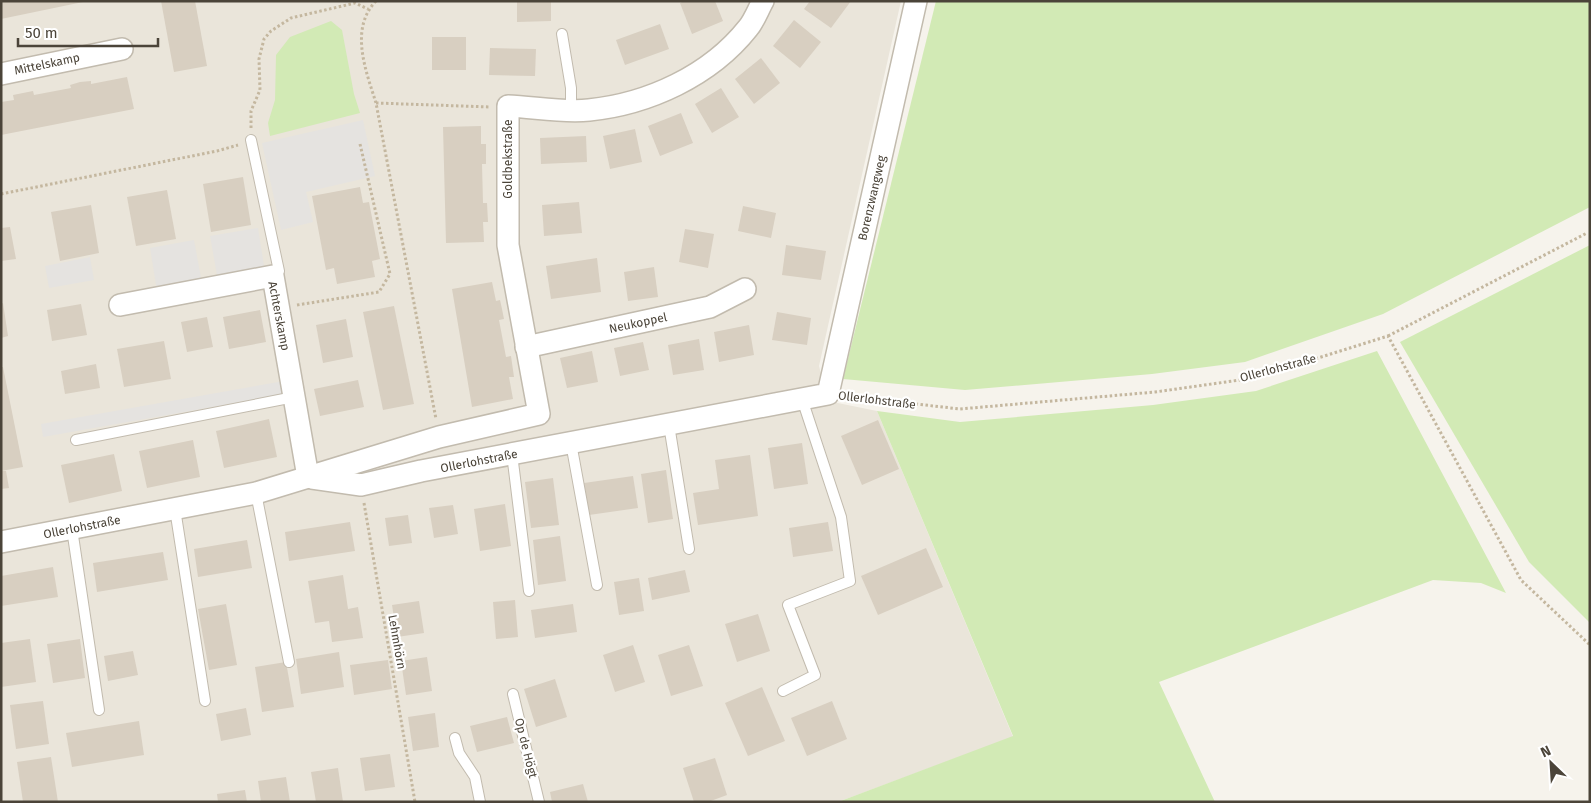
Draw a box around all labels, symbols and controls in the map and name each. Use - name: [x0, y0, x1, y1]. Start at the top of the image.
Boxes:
- scale bar: [18, 15, 158, 47]
- text: 50 m: [25, 24, 58, 42]
- street label: Mittelskamp: [13, 50, 81, 78]
- street label: Goldbekstraße: [501, 119, 515, 199]
- street label: Borenzwangweg: [855, 153, 889, 242]
- street label: Achterskamp: [265, 280, 293, 352]
- street label: Neukoppel: [608, 310, 669, 336]
- street label: Ollerlohstraße: [1238, 351, 1318, 385]
- street label: Ollerlohstraße: [837, 388, 917, 412]
- street label: Ollerlohstraße: [439, 447, 519, 475]
- street label: Ollerlohstraße: [42, 513, 122, 541]
- street label: Lehmhörn: [385, 614, 409, 670]
- street label: Op de Högt: [512, 717, 540, 780]
- north arrow: [1526, 738, 1576, 788]
- text: N: [1538, 742, 1554, 761]

